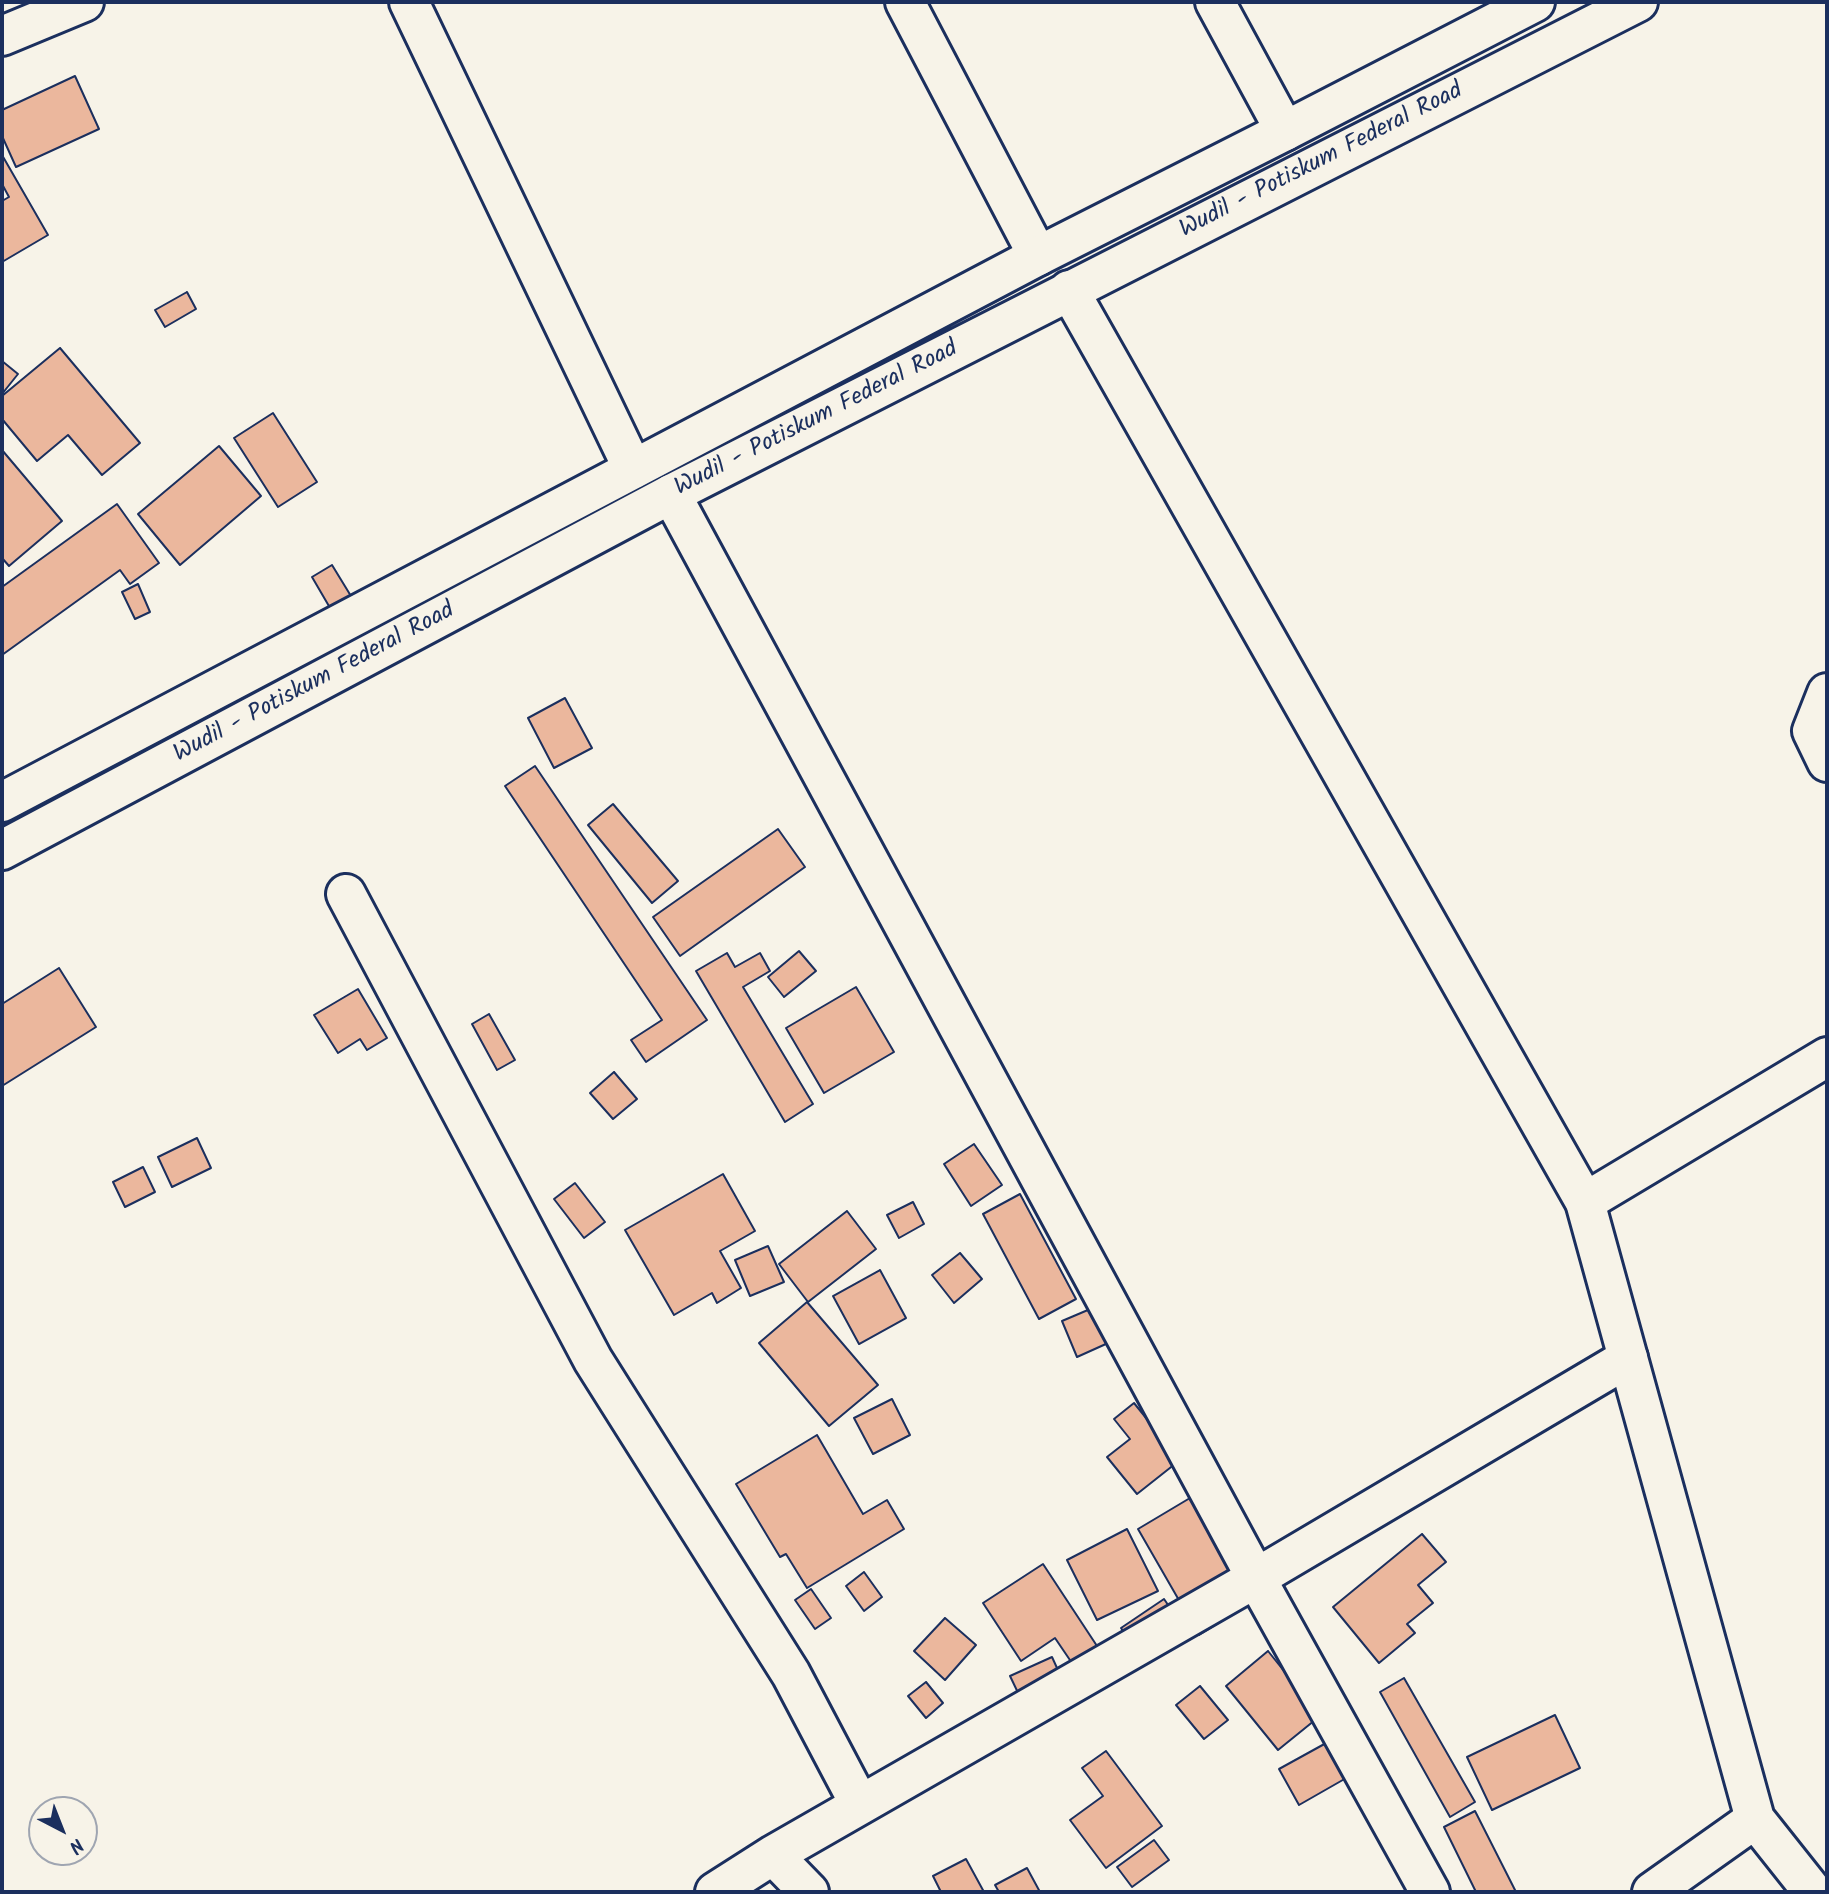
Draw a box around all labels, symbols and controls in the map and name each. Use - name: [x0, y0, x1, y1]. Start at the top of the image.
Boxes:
- street label: Wudil - Potiskum Federal Road: [1176, 78, 1468, 246]
- street label: Wudil - Potiskum Federal Road: [671, 336, 963, 504]
- street label: Wudil - Potiskum Federal Road: [170, 598, 460, 770]
- north arrow: [28, 1796, 98, 1866]
- text: N: [61, 1830, 90, 1860]

